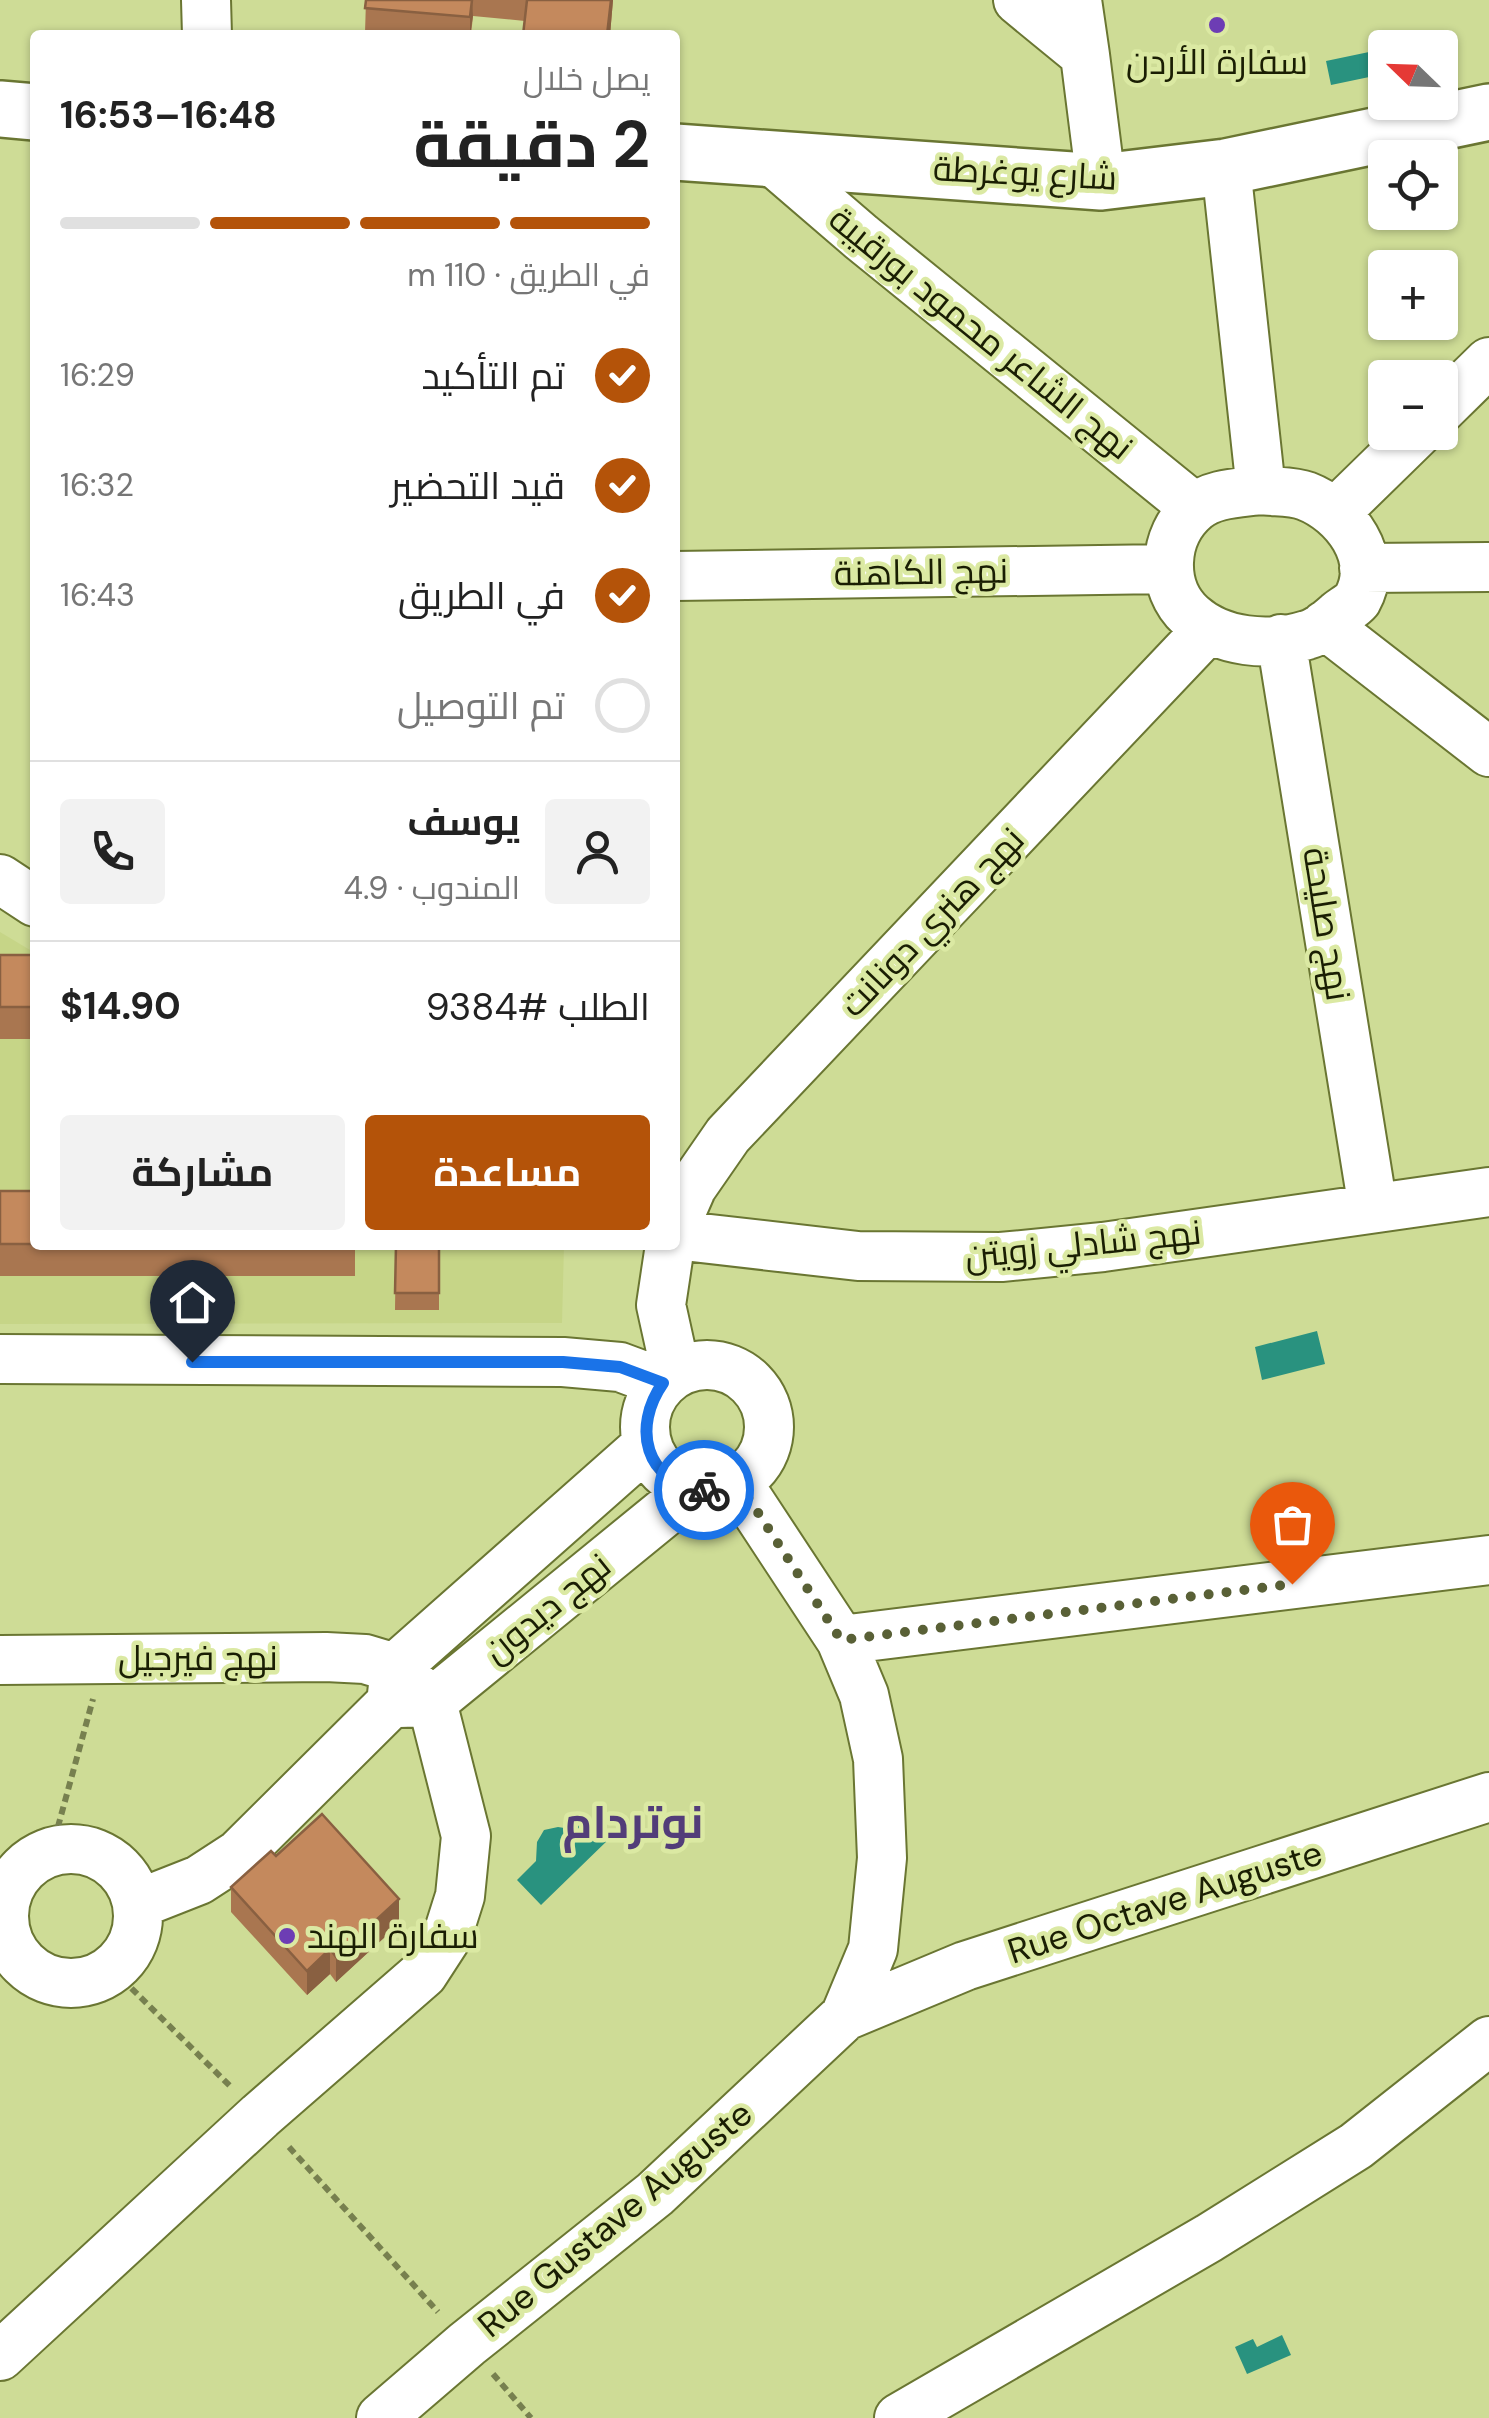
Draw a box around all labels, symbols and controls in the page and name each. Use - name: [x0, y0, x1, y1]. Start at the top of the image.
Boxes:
- marker: سفارة الأردن: [1206, 14, 1228, 36]
- north arrow: [1368, 30, 1458, 120]
- map controls: [1368, 30, 1458, 450]
- place label: سفارة الأردن: [1126, 39, 1308, 85]
- text: يصل خلال: [523, 58, 650, 100]
- text: 16:48–16:53: [60, 90, 277, 140]
- text: 2 دقيقة: [413, 103, 650, 187]
- button: locate: [1368, 140, 1458, 230]
- street label: شارع يوغرطة: [932, 145, 1118, 201]
- street label: نهج الشاعر محمود بورقيبة: [820, 196, 1142, 470]
- button: +: [1368, 250, 1458, 340]
- text: في الطريق · 110 m: [407, 254, 650, 296]
- icon: check: [595, 348, 650, 403]
- text: تم التأكيد: [421, 351, 565, 401]
- text: 16:29: [60, 354, 135, 396]
- button: −: [1368, 360, 1458, 450]
- icon: check: [595, 458, 650, 513]
- text: قيد التحضير: [391, 461, 565, 511]
- text: 16:32: [60, 464, 134, 506]
- street label: نهج الكاهنة: [833, 547, 1009, 597]
- icon: check: [595, 568, 650, 623]
- text: في الطريق: [398, 571, 565, 621]
- text: 16:43: [60, 574, 135, 616]
- text: تم التوصيل: [397, 681, 565, 731]
- text: يوسف: [407, 797, 520, 847]
- button: phone: [60, 799, 165, 904]
- button: person: [545, 799, 650, 904]
- street label: نهج هنري دونانت: [830, 817, 1037, 1029]
- street label: نهج صليحة: [1292, 844, 1362, 1004]
- text: المندوب · 4.9: [343, 867, 520, 909]
- text: $14.90: [60, 981, 181, 1031]
- text: الطلب #9384: [426, 982, 650, 1032]
- button: مشاركة: [60, 1115, 345, 1230]
- button: مساعدة: [365, 1115, 650, 1230]
- street label: نهج شادلي زويتن: [963, 1209, 1204, 1283]
- pin: [150, 1260, 235, 1363]
- icon: home: [165, 1275, 220, 1330]
- courier: [654, 1440, 754, 1540]
- icon: bike: [677, 1463, 732, 1518]
- pin: [1250, 1482, 1335, 1585]
- icon: bag: [1265, 1497, 1320, 1552]
- street label: نهج ديدون: [474, 1543, 620, 1673]
- street label: نهج فيرجيل: [118, 1635, 278, 1681]
- district label: نوتردام: [563, 1793, 703, 1853]
- street label: Rue Octave Auguste: [1002, 1829, 1328, 1975]
- place label: سفارة الهند: [307, 1913, 479, 1959]
- marker: سفارة الهند: [276, 1925, 298, 1947]
- street label: Rue Gustave Auguste: [468, 2091, 762, 2347]

